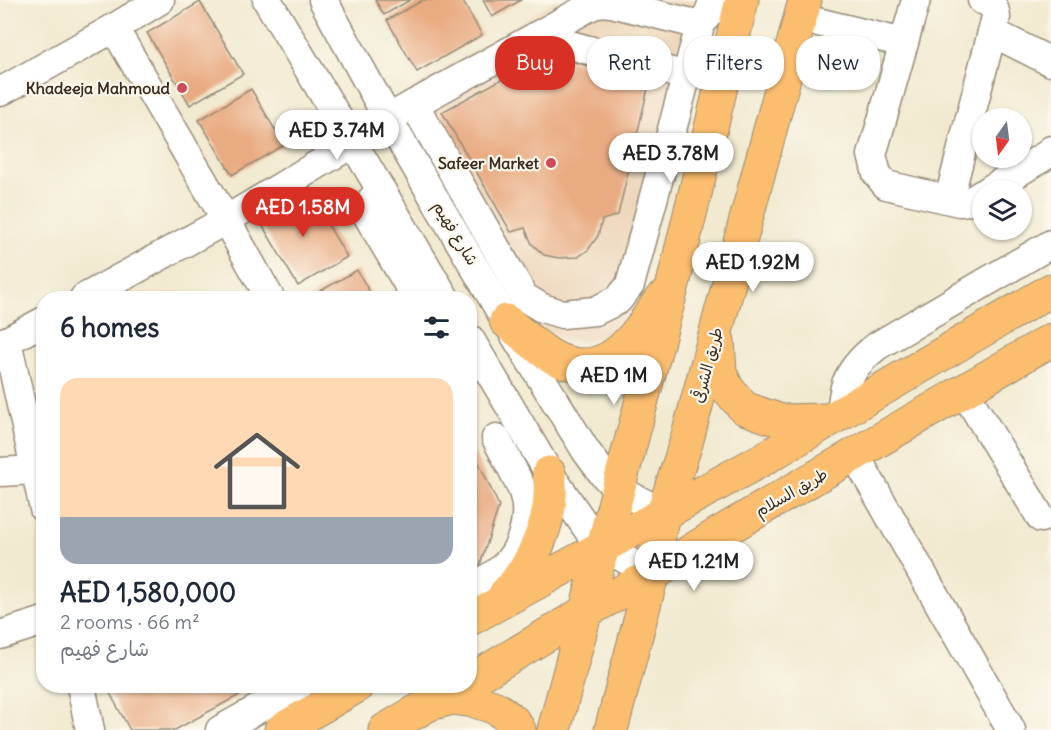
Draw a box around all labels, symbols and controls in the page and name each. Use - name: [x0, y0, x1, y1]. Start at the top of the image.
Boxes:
- chip: Buy: [495, 36, 575, 90]
- chip: Rent: [587, 36, 672, 90]
- chip: Filters: [684, 36, 784, 90]
- chip: New: [796, 36, 880, 90]
- place label: Khadeeja Mahmoud: [26, 78, 171, 98]
- marker: Khadeeja Mahmoud: [175, 81, 189, 95]
- north arrow: [972, 108, 1032, 168]
- map controls: [972, 108, 1032, 240]
- pin: AED 3.74M: [268, 110, 406, 161]
- text: AED 3.74M: [289, 117, 385, 142]
- pin: AED 3.78M: [602, 133, 740, 184]
- text: AED 3.78M: [623, 140, 719, 165]
- place label: Safeer Market: [438, 153, 540, 173]
- marker: Safeer Market: [544, 156, 558, 170]
- button: layers: [972, 180, 1032, 240]
- pin: AED 1.58M: [234, 187, 372, 238]
- text: AED 1.58M: [256, 194, 350, 219]
- street label: شارع فهيم: [426, 197, 483, 270]
- pin: AED 1.92M: [684, 242, 822, 293]
- text: AED 1.92M: [706, 249, 800, 274]
- text: 6 homes: [60, 311, 159, 344]
- icon: filters: [420, 311, 453, 344]
- street label: طريق الشرقى: [687, 325, 727, 405]
- pin: AED 1M: [565, 355, 663, 406]
- text: AED 1M: [580, 362, 648, 387]
- icon: home: [203, 417, 311, 525]
- street label: طريق السلام: [751, 463, 832, 523]
- pin: AED 1.21M: [625, 541, 763, 592]
- text: AED 1.21M: [649, 548, 739, 573]
- text: AED 1,580,000: [60, 576, 236, 609]
- text: 2 rooms · 66 m²: [60, 609, 200, 634]
- text: شارع فهيم: [60, 636, 149, 661]

